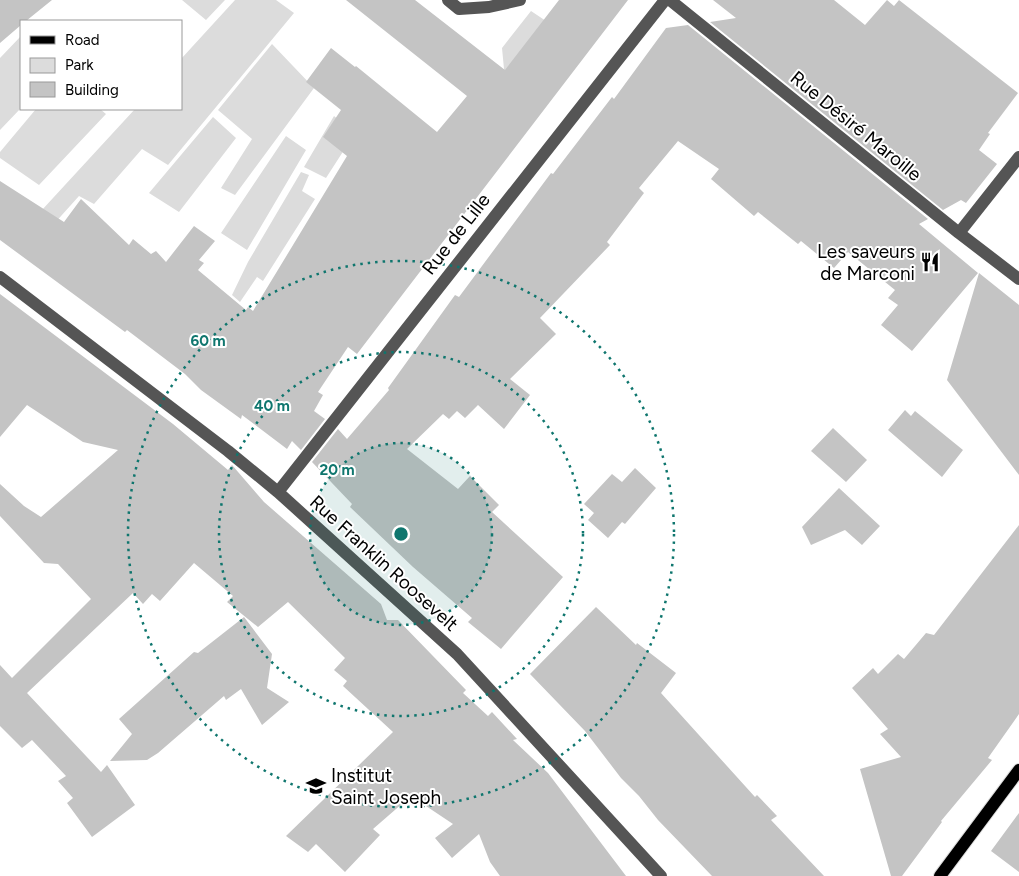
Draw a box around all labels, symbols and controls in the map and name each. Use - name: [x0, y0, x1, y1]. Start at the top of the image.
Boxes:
- legend: [20, 20, 182, 110]
- text: Road: [65, 31, 100, 49]
- text: Park: [65, 56, 94, 74]
- street label: Rue Désiré Maroille: [786, 66, 926, 186]
- text: Building: [65, 81, 119, 99]
- street label: Rue de Lille: [417, 189, 495, 279]
- place label: Les saveurs de Marconi: [817, 240, 915, 285]
- restaurant icon: Les saveurs de Marconi: [919, 251, 941, 273]
- text: 60 m: [190, 332, 226, 350]
- text: 40 m: [254, 397, 290, 415]
- text: 20 m: [319, 461, 355, 479]
- street label: Rue Franklin Roosevelt: [305, 490, 463, 636]
- centre of rings: [392, 525, 410, 543]
- place label: Institut Saint Joseph: [331, 764, 441, 809]
- school or university icon: Institut Saint Joseph: [305, 775, 327, 797]

